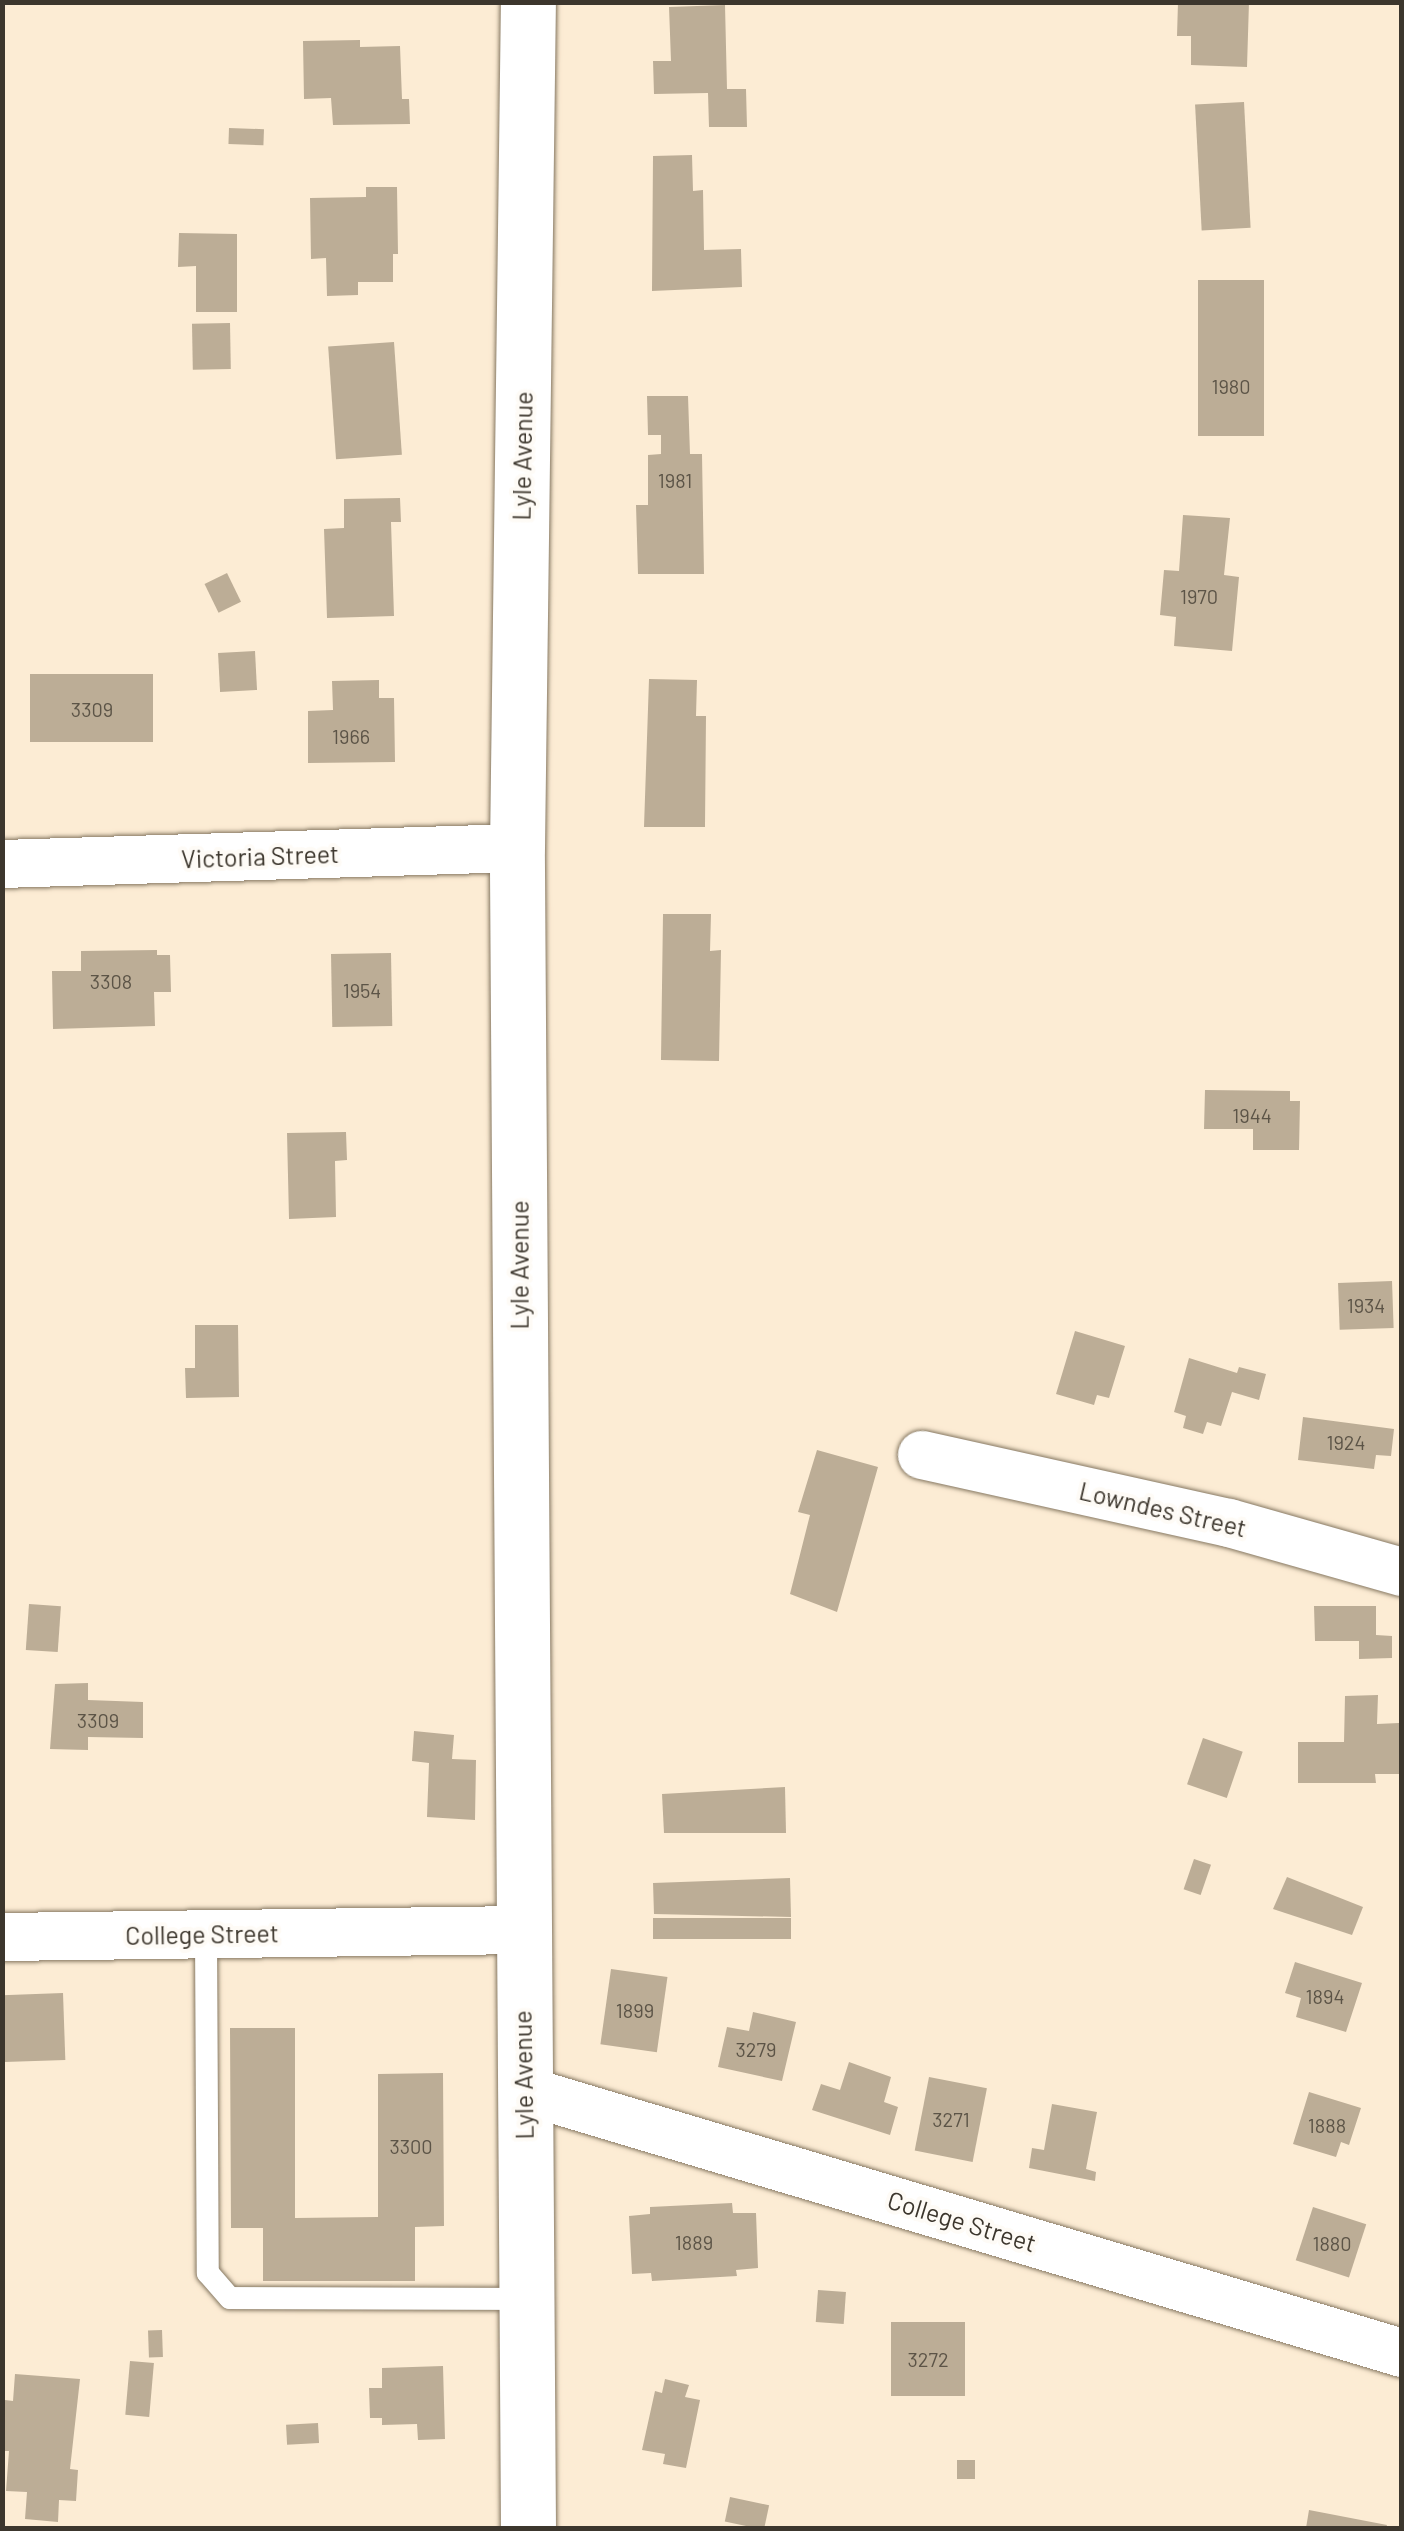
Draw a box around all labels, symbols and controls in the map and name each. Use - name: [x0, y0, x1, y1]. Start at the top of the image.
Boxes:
- house number: 1980: [1211, 374, 1251, 398]
- street label: Lyle Avenue: [506, 391, 538, 521]
- house number: 1981: [658, 468, 692, 492]
- house number: 1970: [1180, 584, 1218, 608]
- house number: 3309: [71, 697, 113, 721]
- house number: 1966: [332, 724, 370, 748]
- street label: Victoria Street: [181, 838, 339, 874]
- house number: 3308: [90, 969, 132, 993]
- house number: 1954: [343, 978, 381, 1002]
- house number: 1944: [1232, 1103, 1272, 1127]
- street label: Lyle Avenue: [504, 1201, 534, 1329]
- house number: 1934: [1347, 1293, 1385, 1317]
- house number: 1924: [1326, 1430, 1366, 1454]
- street label: Lowndes Street: [1076, 1475, 1250, 1543]
- house number: 3309: [77, 1708, 119, 1732]
- street label: College Street: [125, 1918, 279, 1950]
- house number: 1894: [1306, 1984, 1344, 2008]
- house number: 1899: [616, 1998, 654, 2022]
- street label: Lyle Avenue: [507, 2010, 539, 2140]
- house number: 3279: [736, 2037, 776, 2061]
- house number: 3271: [932, 2107, 970, 2131]
- house number: 1888: [1308, 2113, 1346, 2137]
- house number: 3300: [389, 2134, 433, 2158]
- street label: College Street: [884, 2184, 1040, 2258]
- house number: 1889: [675, 2230, 713, 2254]
- house number: 1880: [1312, 2231, 1352, 2255]
- house number: 3272: [907, 2347, 949, 2371]

